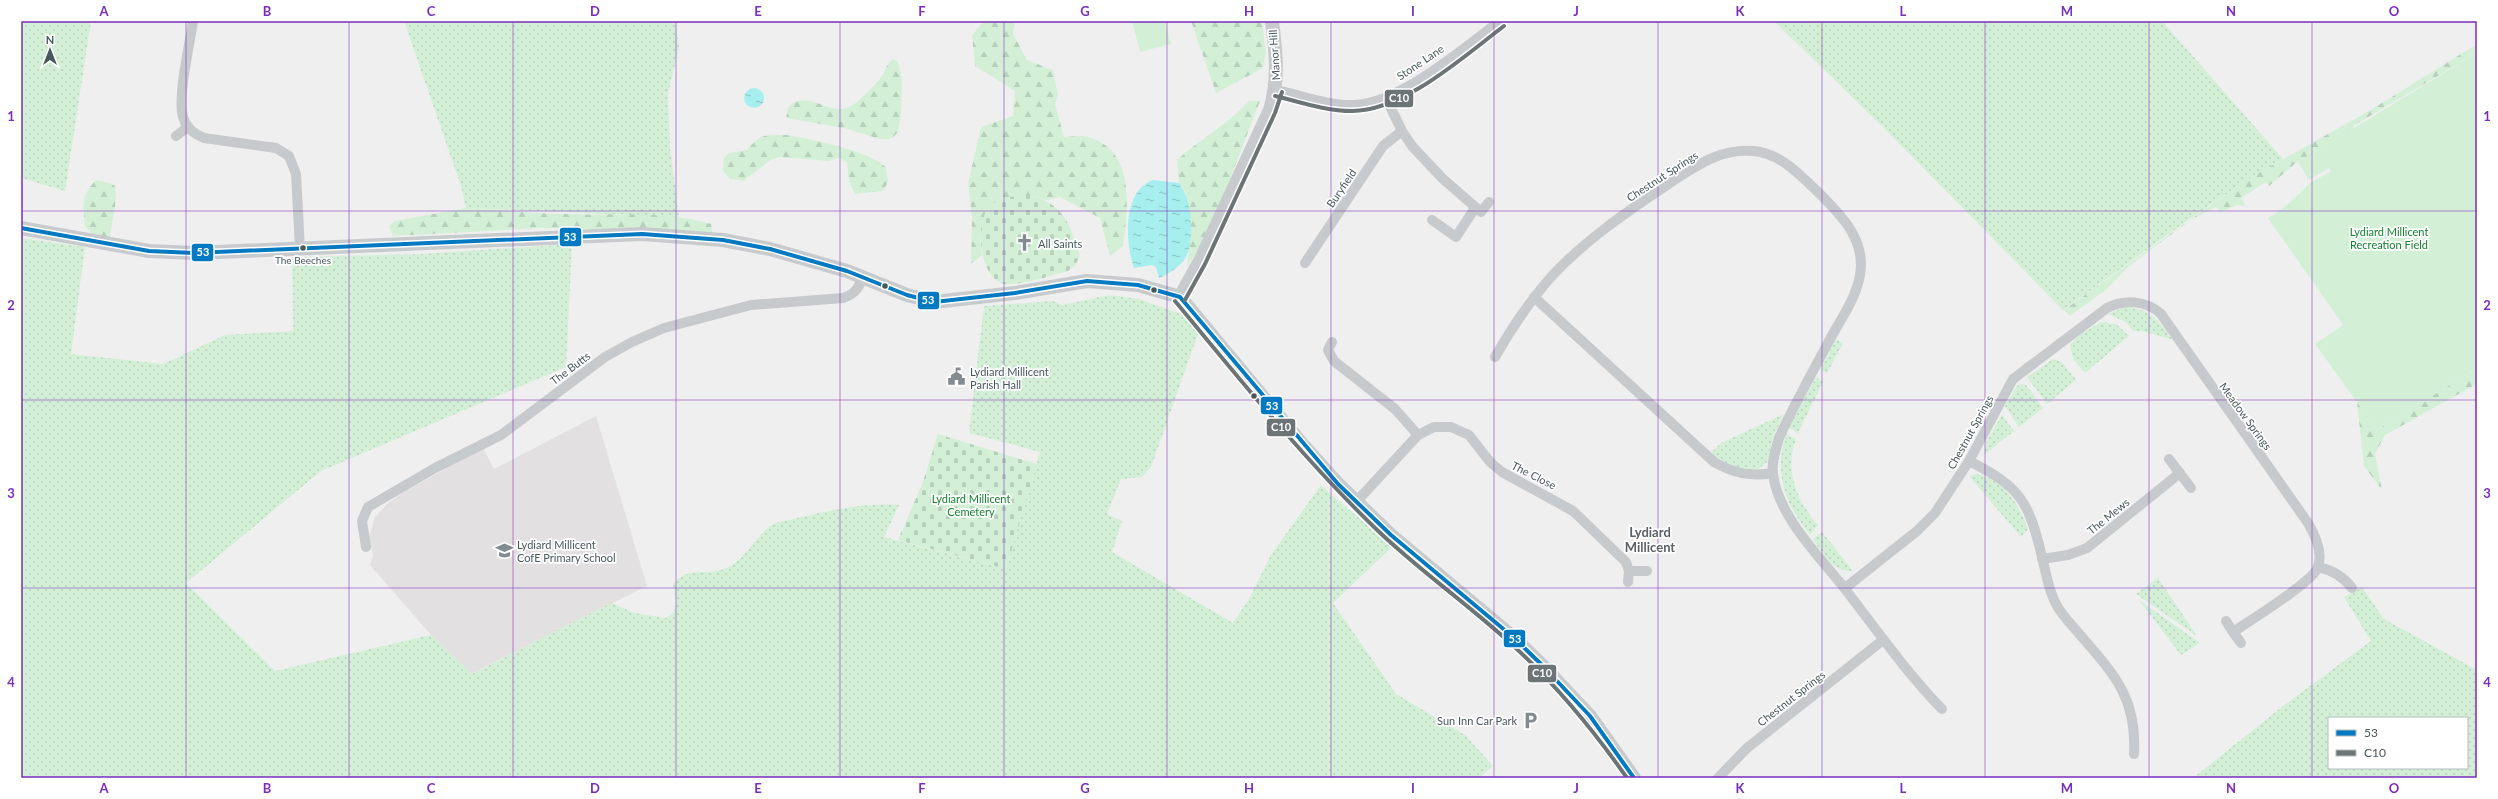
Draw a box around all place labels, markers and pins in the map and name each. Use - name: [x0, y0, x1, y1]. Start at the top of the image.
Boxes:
- church icon: All Saints: [1015, 233, 1035, 253]
- place label: All Saints: [1038, 237, 1082, 250]
- marker: The Beeches: [298, 243, 308, 253]
- place label: The Beeches: [275, 254, 331, 266]
- unlabelled marker: [880, 281, 890, 291]
- unlabelled marker: [1149, 285, 1159, 295]
- place label: Lydiard Millicent Parish Hall: [970, 365, 1049, 391]
- public building icon: Lydiard Millicent Parish Hall: [947, 367, 967, 387]
- unlabelled marker: [1249, 391, 1259, 401]
- place label: Lydiard Millicent CofE Primary School: [517, 538, 616, 564]
- school or university icon: Lydiard Millicent CofE Primary School: [494, 540, 514, 560]
- parking icon: Sun Inn Car Park: [1520, 710, 1540, 730]
- place label: Sun Inn Car Park: [1437, 714, 1517, 727]

